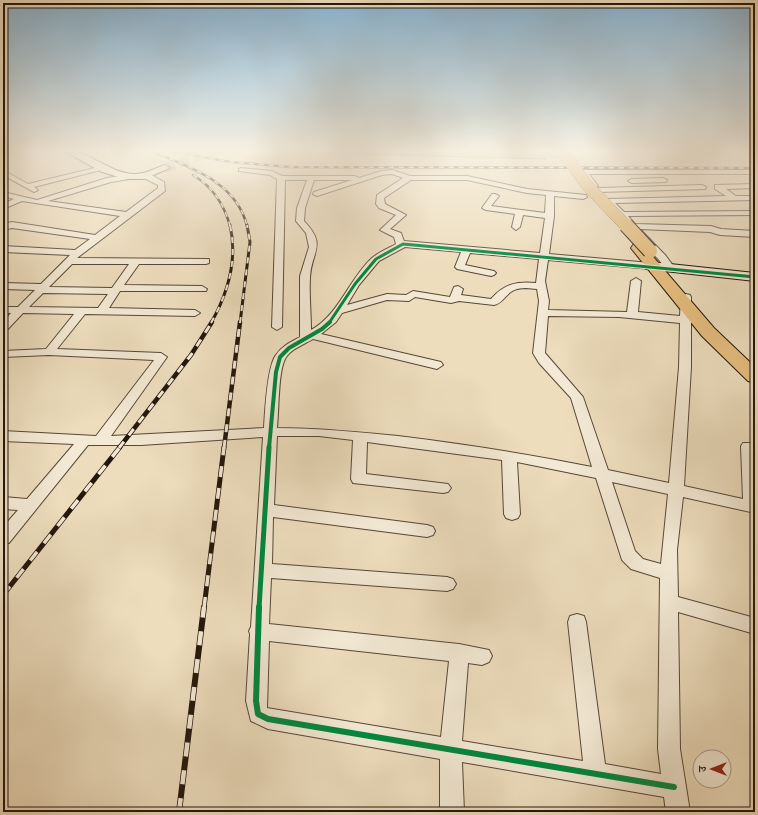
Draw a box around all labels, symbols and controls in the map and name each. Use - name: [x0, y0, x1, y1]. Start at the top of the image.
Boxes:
- north arrow: [692, 749, 732, 789]
- text: उ: [696, 765, 711, 773]

